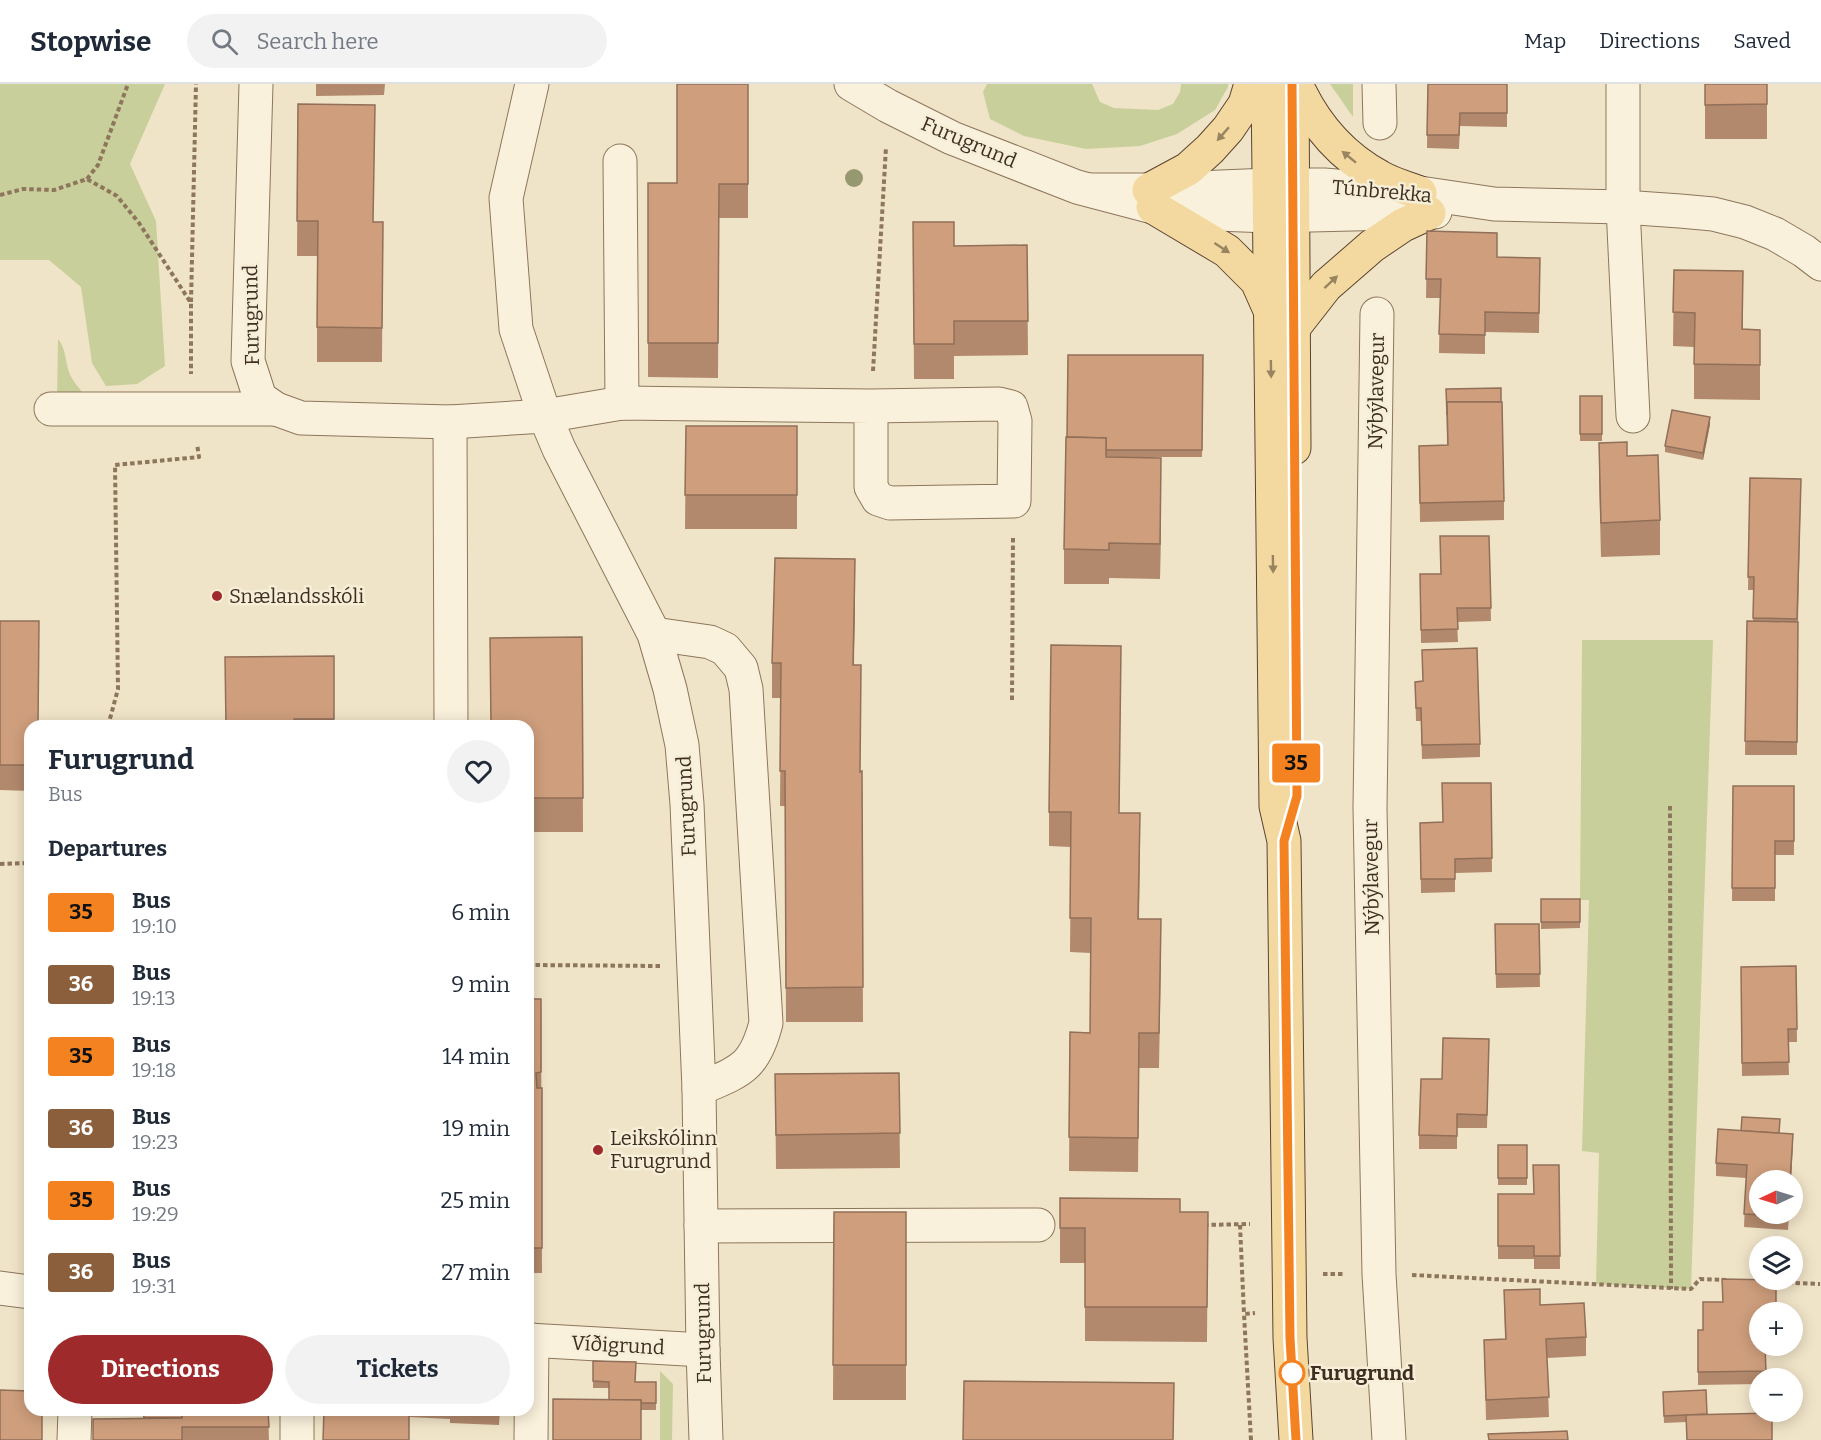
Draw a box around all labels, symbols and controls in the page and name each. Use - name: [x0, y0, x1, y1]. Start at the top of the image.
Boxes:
- search box: [187, 14, 607, 68]
- text: Stopwise: [30, 25, 151, 58]
- icon: search: [208, 25, 241, 58]
- text: Search here: [256, 28, 379, 55]
- text: Map: [1524, 28, 1566, 54]
- text: Directions: [1599, 28, 1700, 54]
- text: Saved: [1733, 28, 1791, 54]
- street label: Furugrund: [918, 111, 1020, 173]
- one-way arrow: [1216, 126, 1229, 142]
- one-way arrow: [1342, 151, 1357, 163]
- street label: Túnbrekka: [1331, 175, 1433, 207]
- one-way arrow: [1213, 242, 1229, 254]
- street label: Furugrund: [238, 264, 264, 366]
- one-way arrow: [1324, 275, 1339, 289]
- street label: Nýbýlavegur: [1363, 332, 1389, 450]
- one-way arrow: [1266, 360, 1276, 379]
- one-way arrow: [1268, 555, 1278, 574]
- place label: Snælandsskóli: [229, 584, 364, 608]
- marker: Snælandsskóli: [210, 589, 224, 603]
- button: heart: [447, 740, 510, 803]
- text: Furugrund: [48, 743, 194, 776]
- line badge: 35: [1269, 744, 1323, 782]
- text: 35: [1284, 750, 1308, 776]
- street label: Furugrund: [671, 755, 701, 857]
- text: Bus: [48, 782, 83, 806]
- street label: Nýbýlavegur: [1358, 818, 1384, 936]
- text: Departures: [48, 835, 167, 862]
- text: Bus: [132, 887, 171, 914]
- text: 35: [69, 899, 93, 925]
- text: 6 min: [451, 899, 510, 926]
- text: 19:10: [132, 914, 177, 938]
- text: Bus: [132, 959, 171, 986]
- text: 36: [69, 971, 93, 997]
- text: 9 min: [451, 971, 510, 998]
- text: 19:13: [132, 986, 176, 1010]
- text: Bus: [132, 1031, 171, 1058]
- text: 35: [69, 1043, 93, 1069]
- text: 14 min: [442, 1043, 510, 1070]
- text: 19:18: [132, 1058, 176, 1082]
- text: Bus: [132, 1103, 171, 1130]
- text: 36: [69, 1115, 93, 1141]
- text: 19 min: [442, 1115, 510, 1142]
- place label: Leikskólinn Furugrund: [610, 1126, 718, 1173]
- text: 19:23: [132, 1130, 178, 1154]
- marker: Leikskólinn Furugrund: [591, 1143, 605, 1157]
- north arrow: [1749, 1170, 1803, 1224]
- map controls: [1749, 1170, 1803, 1422]
- text: Bus: [132, 1175, 171, 1202]
- text: 35: [69, 1187, 93, 1213]
- text: 25 min: [440, 1187, 510, 1214]
- text: 19:29: [132, 1202, 179, 1226]
- button: layers: [1749, 1236, 1803, 1290]
- text: Bus: [132, 1247, 171, 1274]
- text: 36: [69, 1259, 93, 1285]
- text: 27 min: [441, 1259, 510, 1286]
- text: 19:31: [132, 1274, 176, 1298]
- street label: Furugrund: [690, 1282, 716, 1384]
- button: +: [1749, 1302, 1803, 1356]
- street label: Víðigrund: [571, 1331, 665, 1359]
- button: Directions: [48, 1335, 273, 1404]
- button: Tickets: [285, 1335, 510, 1404]
- marker: Furugrund: [1279, 1360, 1305, 1386]
- place label: Furugrund: [1310, 1361, 1414, 1385]
- button: −: [1749, 1368, 1803, 1422]

